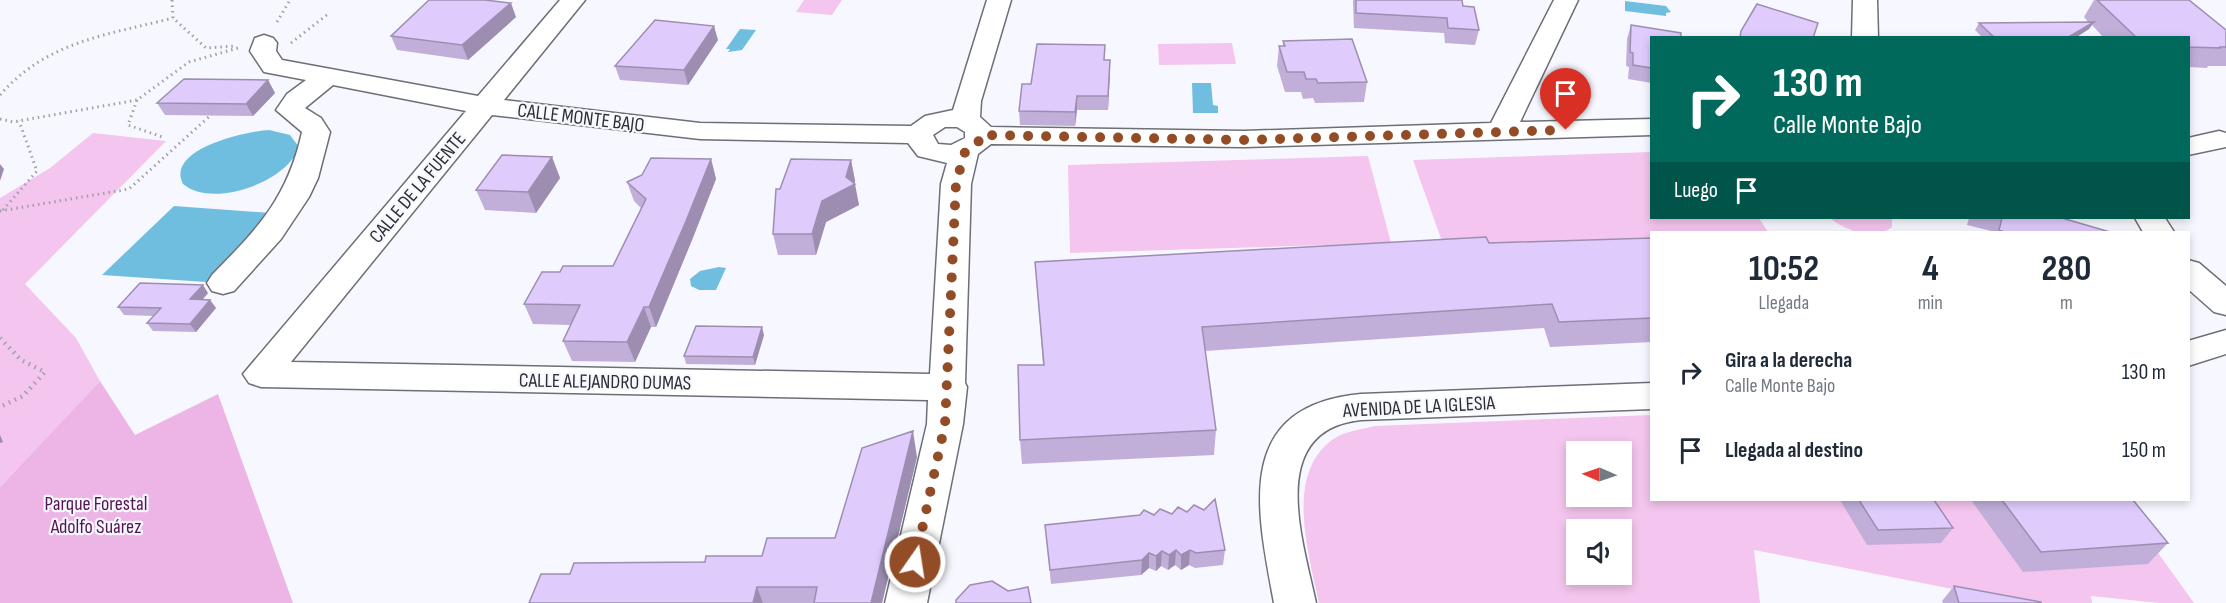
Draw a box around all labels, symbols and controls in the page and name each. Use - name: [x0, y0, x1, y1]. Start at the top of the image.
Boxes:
- text: 130 m: [1773, 58, 1863, 109]
- icon: right: [1674, 60, 1752, 138]
- pin: [1540, 68, 1591, 130]
- icon: arrive: [1549, 77, 1582, 110]
- street label: CALLE MONTE BAJO: [516, 98, 646, 138]
- text: Calle Monte Bajo: [1773, 109, 1922, 141]
- street label: CALLE DE LA FUENTE: [364, 127, 471, 248]
- icon: arrive: [1730, 174, 1763, 207]
- text: Luego: [1674, 177, 1718, 204]
- text: 10:52: [1749, 248, 1819, 291]
- text: 4: [1922, 248, 1939, 291]
- text: 280: [2041, 248, 2091, 291]
- text: Llegada: [1759, 291, 1809, 315]
- text: min: [1918, 291, 1943, 315]
- text: m: [2060, 291, 2073, 315]
- text: Gira a la derecha: [1725, 347, 1852, 374]
- icon: right: [1674, 356, 1707, 389]
- text: 130 m: [2122, 359, 2166, 386]
- street label: CALLE ALEJANDRO DUMAS: [519, 368, 691, 396]
- text: Calle Monte Bajo: [1725, 374, 1835, 398]
- street label: AVENIDA DE LA IGLESIA: [1341, 391, 1496, 423]
- icon: arrive: [1674, 434, 1707, 467]
- text: Llegada al destino: [1725, 437, 1863, 464]
- text: 150 m: [2122, 437, 2166, 464]
- north arrow: [1566, 441, 1632, 507]
- map controls: [1566, 441, 1632, 585]
- park label: Parque Forestal Adolfo Suárez: [45, 492, 147, 539]
- button: sound: [1566, 519, 1632, 585]
- position arrow: [883, 530, 947, 594]

